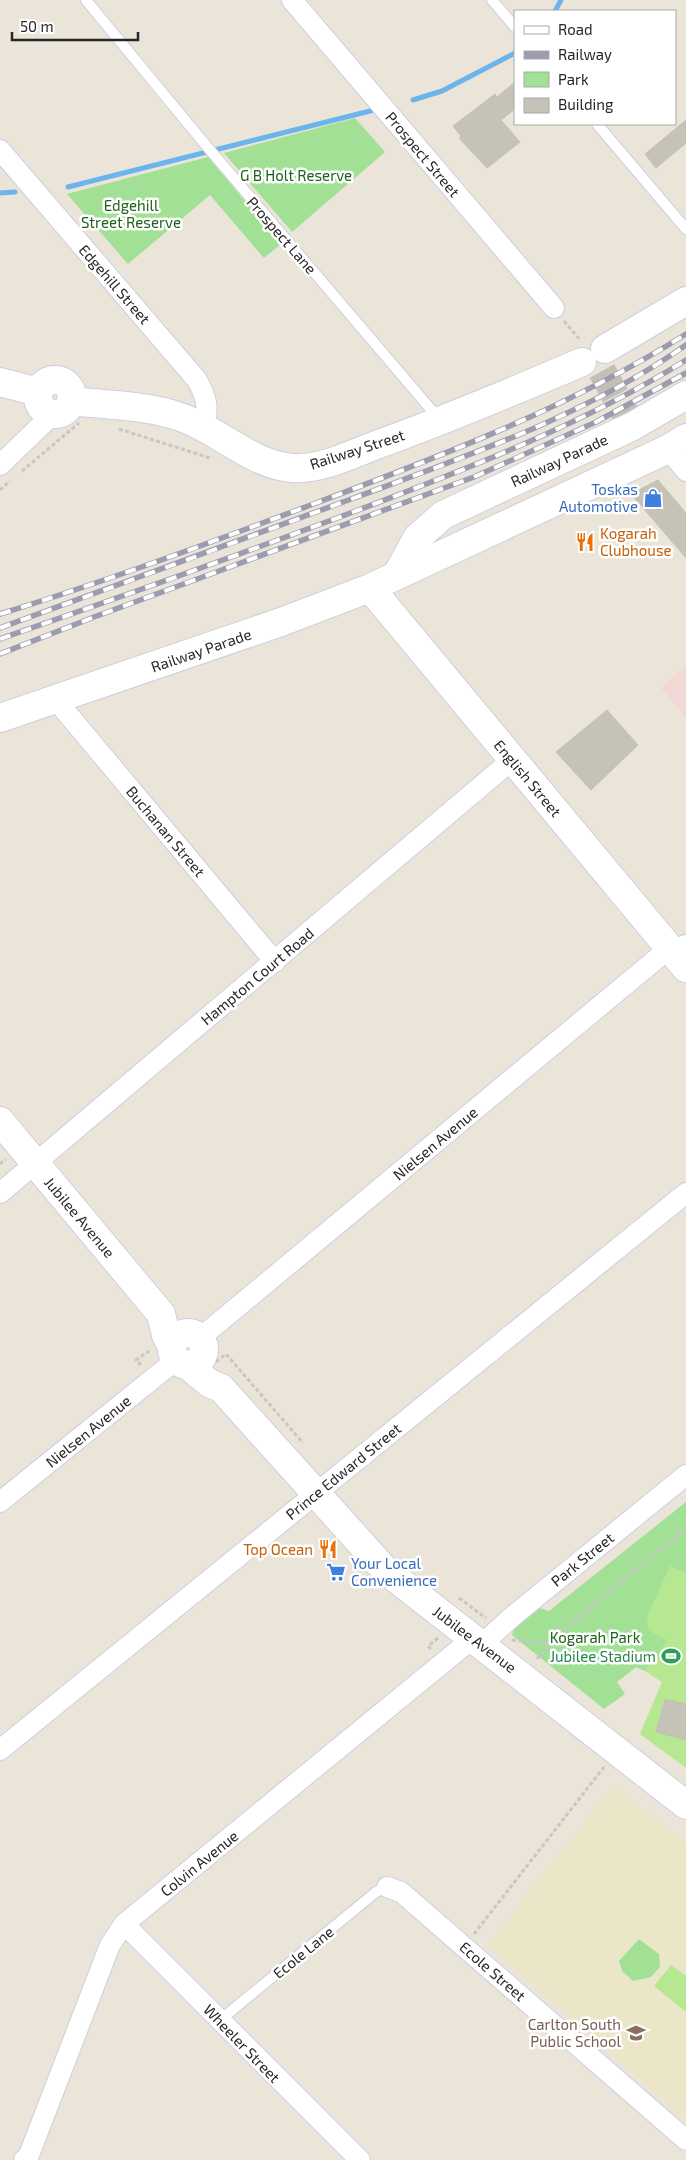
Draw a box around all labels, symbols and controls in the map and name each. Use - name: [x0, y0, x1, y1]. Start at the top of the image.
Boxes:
- scale bar: [12, 10, 139, 42]
- legend: [514, 10, 676, 125]
- text: 50 m: [20, 17, 54, 35]
- text: Road: [558, 20, 593, 38]
- text: Railway: [558, 45, 612, 63]
- text: Park: [558, 70, 589, 88]
- text: Building: [558, 95, 614, 113]
- street label: Prospect Street: [382, 108, 464, 200]
- park label: G B Holt Reserve: [240, 166, 352, 184]
- street label: Prospect Lane: [243, 193, 321, 277]
- park label: Edgehill Street Reserve: [81, 196, 181, 231]
- street label: Edgehill Street: [76, 241, 155, 328]
- street label: Railway Street: [307, 425, 407, 473]
- street label: Railway Parade: [508, 430, 610, 490]
- place label: Toskas Automotive: [559, 480, 638, 515]
- shop icon: Toskas Automotive: [642, 487, 664, 509]
- place label: Kogarah Clubhouse: [600, 524, 672, 559]
- restaurant icon: Kogarah Clubhouse: [574, 531, 596, 553]
- street label: Railway Parade: [148, 624, 254, 676]
- street label: English Street: [491, 736, 566, 820]
- street label: Buchanan Street: [123, 782, 209, 880]
- street label: Hampton Court Road: [197, 924, 317, 1028]
- street label: Nielsen Avenue: [389, 1103, 481, 1183]
- street label: Jubilee Avenue: [41, 1173, 119, 1261]
- street label: Nielsen Avenue: [42, 1391, 134, 1471]
- street label: Prince Edward Street: [282, 1419, 404, 1523]
- street label: Park Street: [547, 1528, 617, 1590]
- restaurant icon: Top Ocean: [317, 1538, 339, 1560]
- place label: Top Ocean: [243, 1540, 313, 1558]
- place label: Your Local Convenience: [351, 1554, 437, 1589]
- supermarket icon: Your Local Convenience: [325, 1561, 347, 1583]
- street label: Jubilee Avenue: [430, 1602, 520, 1676]
- park label: Kogarah Park: [550, 1628, 641, 1646]
- sports icon: Jubilee Stadium: [660, 1645, 682, 1667]
- place label: Jubilee Stadium: [550, 1647, 656, 1665]
- street label: Colvin Avenue: [156, 1826, 242, 1900]
- street label: Ecole Lane: [269, 1922, 337, 1982]
- street label: Ecole Street: [456, 1937, 530, 2005]
- street label: Wheeler Street: [200, 2000, 284, 2086]
- place label: Carlton South Public School: [528, 2015, 622, 2050]
- school or university icon: Carlton South Public School: [625, 2022, 647, 2044]

